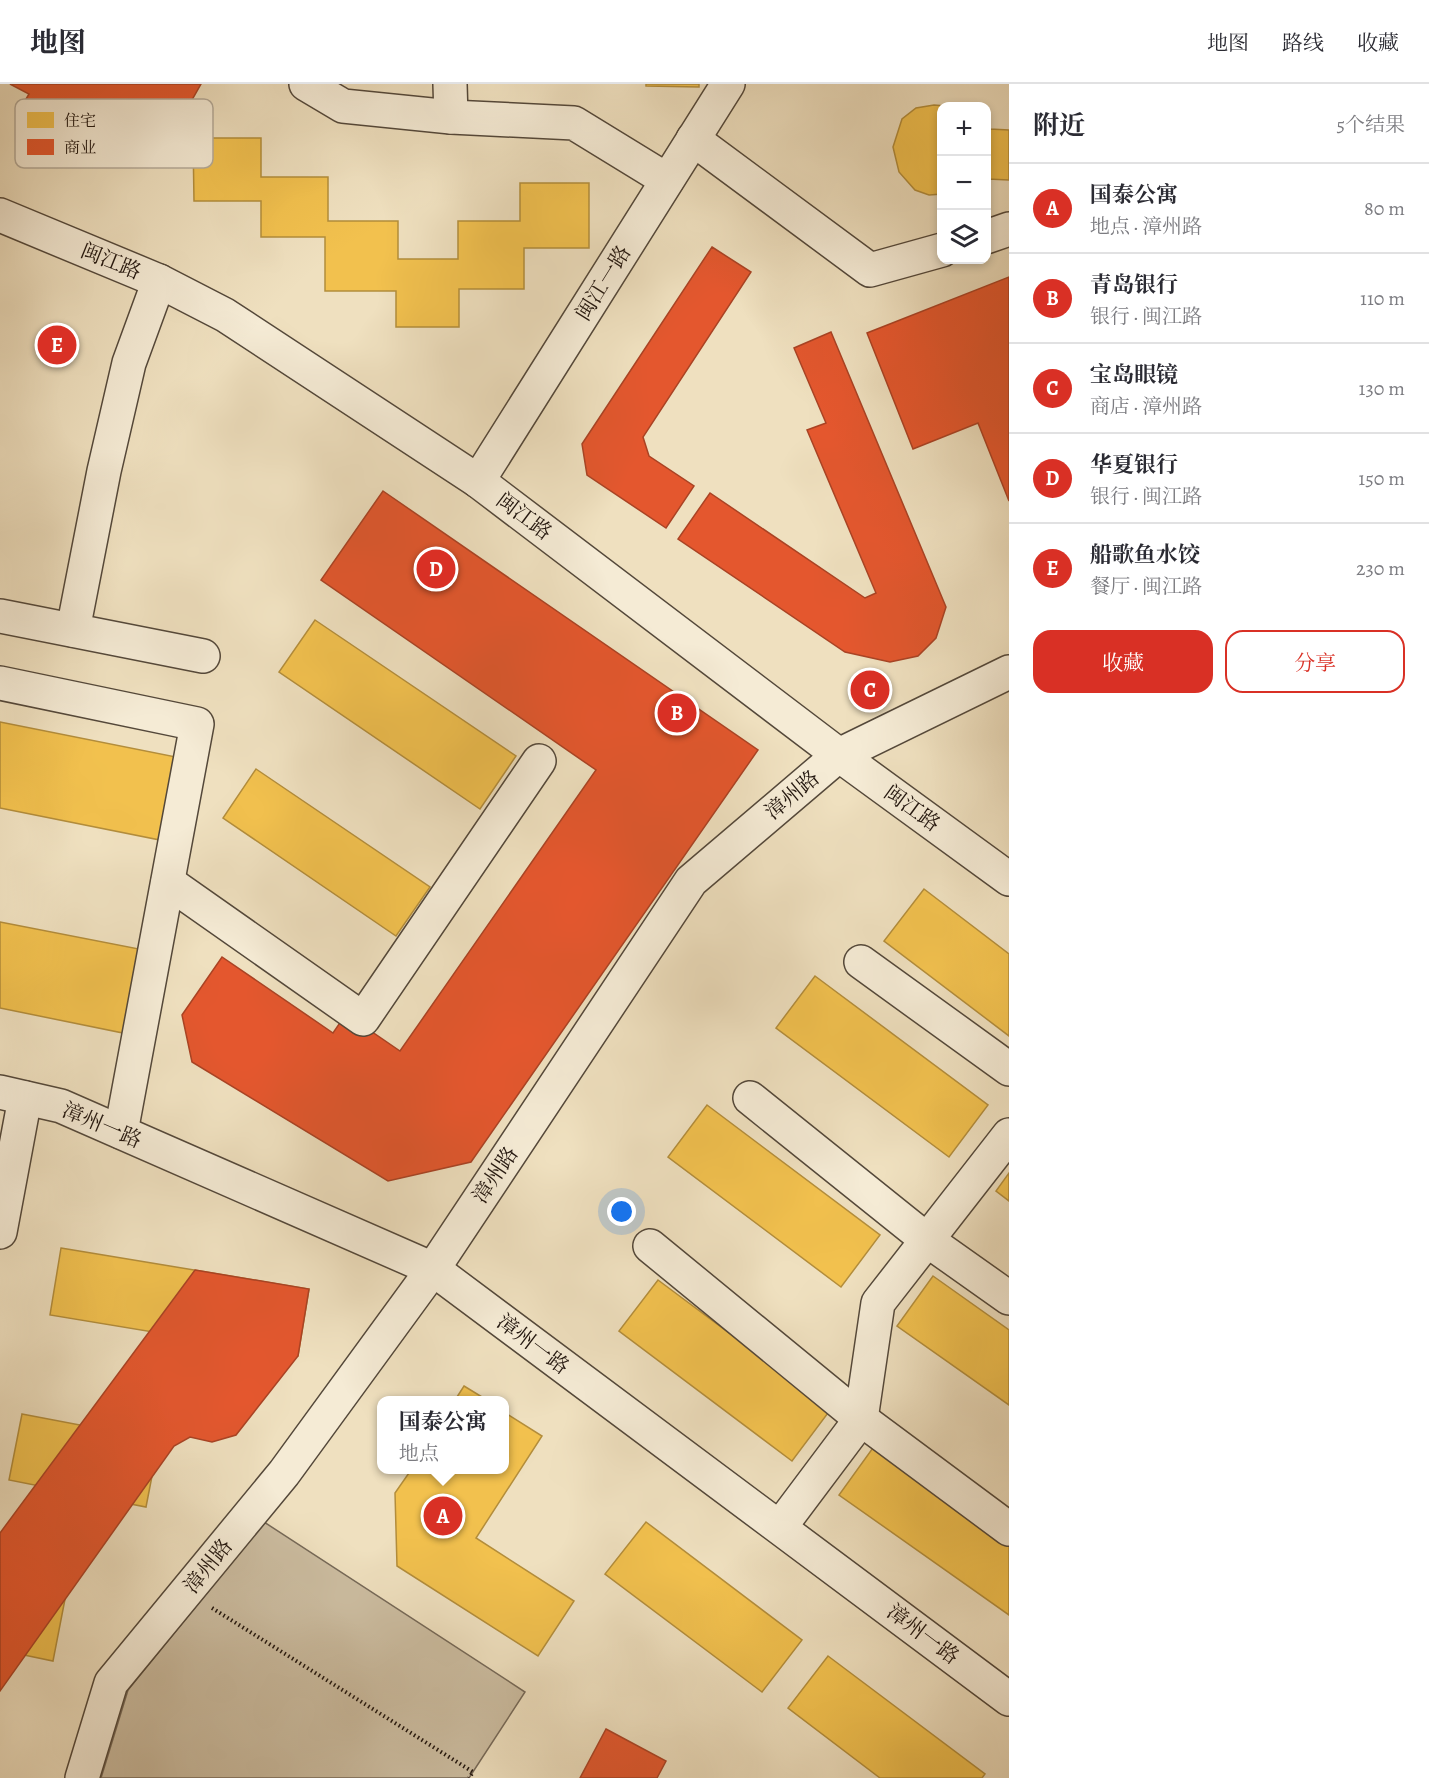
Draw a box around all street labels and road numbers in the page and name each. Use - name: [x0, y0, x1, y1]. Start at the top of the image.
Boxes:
- street label: 闽江路: [77, 236, 145, 286]
- street label: 闽江一路: [569, 240, 637, 326]
- street label: 闽江路: [490, 486, 558, 546]
- street label: 漳州路: [759, 764, 825, 826]
- street label: 闽江路: [878, 778, 946, 838]
- street label: 漳州一路: [58, 1096, 146, 1154]
- street label: 漳州路: [466, 1141, 524, 1209]
- street label: 漳州一路: [491, 1308, 575, 1380]
- street label: 漳州路: [177, 1533, 239, 1599]
- street label: 漳州一路: [881, 1598, 965, 1670]

